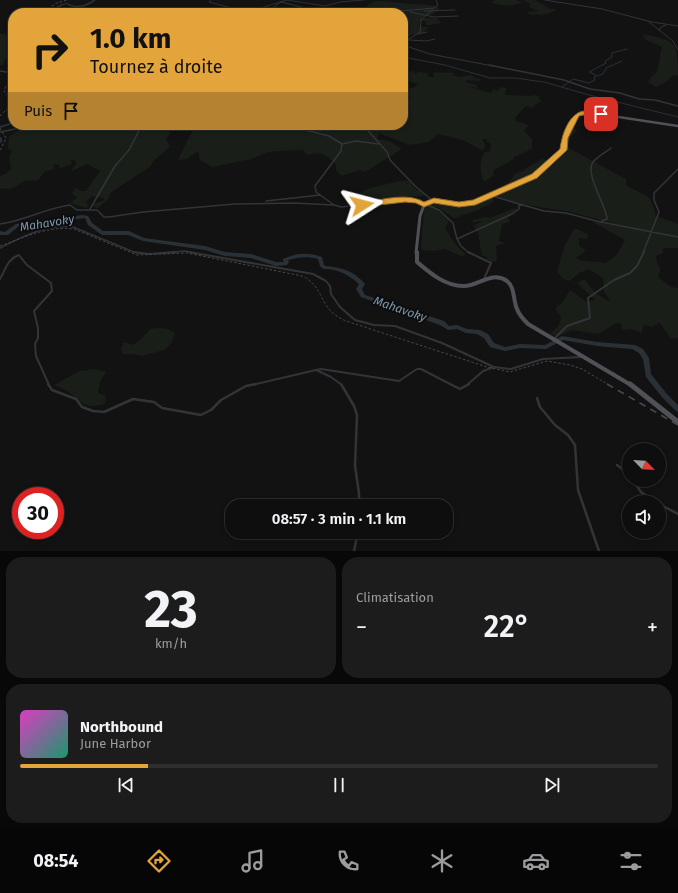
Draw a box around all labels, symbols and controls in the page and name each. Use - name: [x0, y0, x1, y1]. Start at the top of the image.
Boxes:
- text: 1.0 km: [90, 22, 171, 55]
- icon: right: [24, 24, 76, 76]
- text: Tournez à droite: [90, 56, 222, 78]
- pin: [584, 97, 618, 131]
- icon: arrive: [60, 100, 82, 122]
- text: Puis: [24, 102, 52, 120]
- icon: arrive: [590, 103, 612, 125]
- position arrow: [341, 184, 383, 226]
- water label: Mahavoky: [19, 212, 76, 234]
- water label: Mahavoky: [372, 293, 429, 325]
- north arrow: [622, 443, 666, 487]
- map controls: [622, 443, 666, 539]
- speed limit sign: 30: [12, 487, 64, 539]
- button: sound: [622, 495, 666, 539]
- text: 08:57 · 3 min · 1.1 km: [272, 510, 406, 528]
- text: 23: [144, 578, 198, 641]
- text: Climatisation: [356, 590, 434, 605]
- text: 22°: [484, 609, 530, 645]
- text: −: [356, 614, 367, 641]
- text: +: [647, 614, 658, 641]
- text: km/h: [155, 636, 187, 651]
- text: Northbound: [80, 718, 163, 736]
- text: June Harbor: [80, 736, 151, 751]
- icon: previous: [115, 774, 137, 796]
- icon: pause: [328, 774, 350, 796]
- icon: next: [541, 774, 563, 796]
- icon: directions: [145, 847, 173, 875]
- icon: music: [239, 847, 267, 875]
- icon: phone: [334, 847, 362, 875]
- icon: climate: [428, 847, 456, 875]
- icon: car: [522, 847, 550, 875]
- icon: filters: [617, 847, 645, 875]
- text: 08:54: [33, 850, 78, 872]

